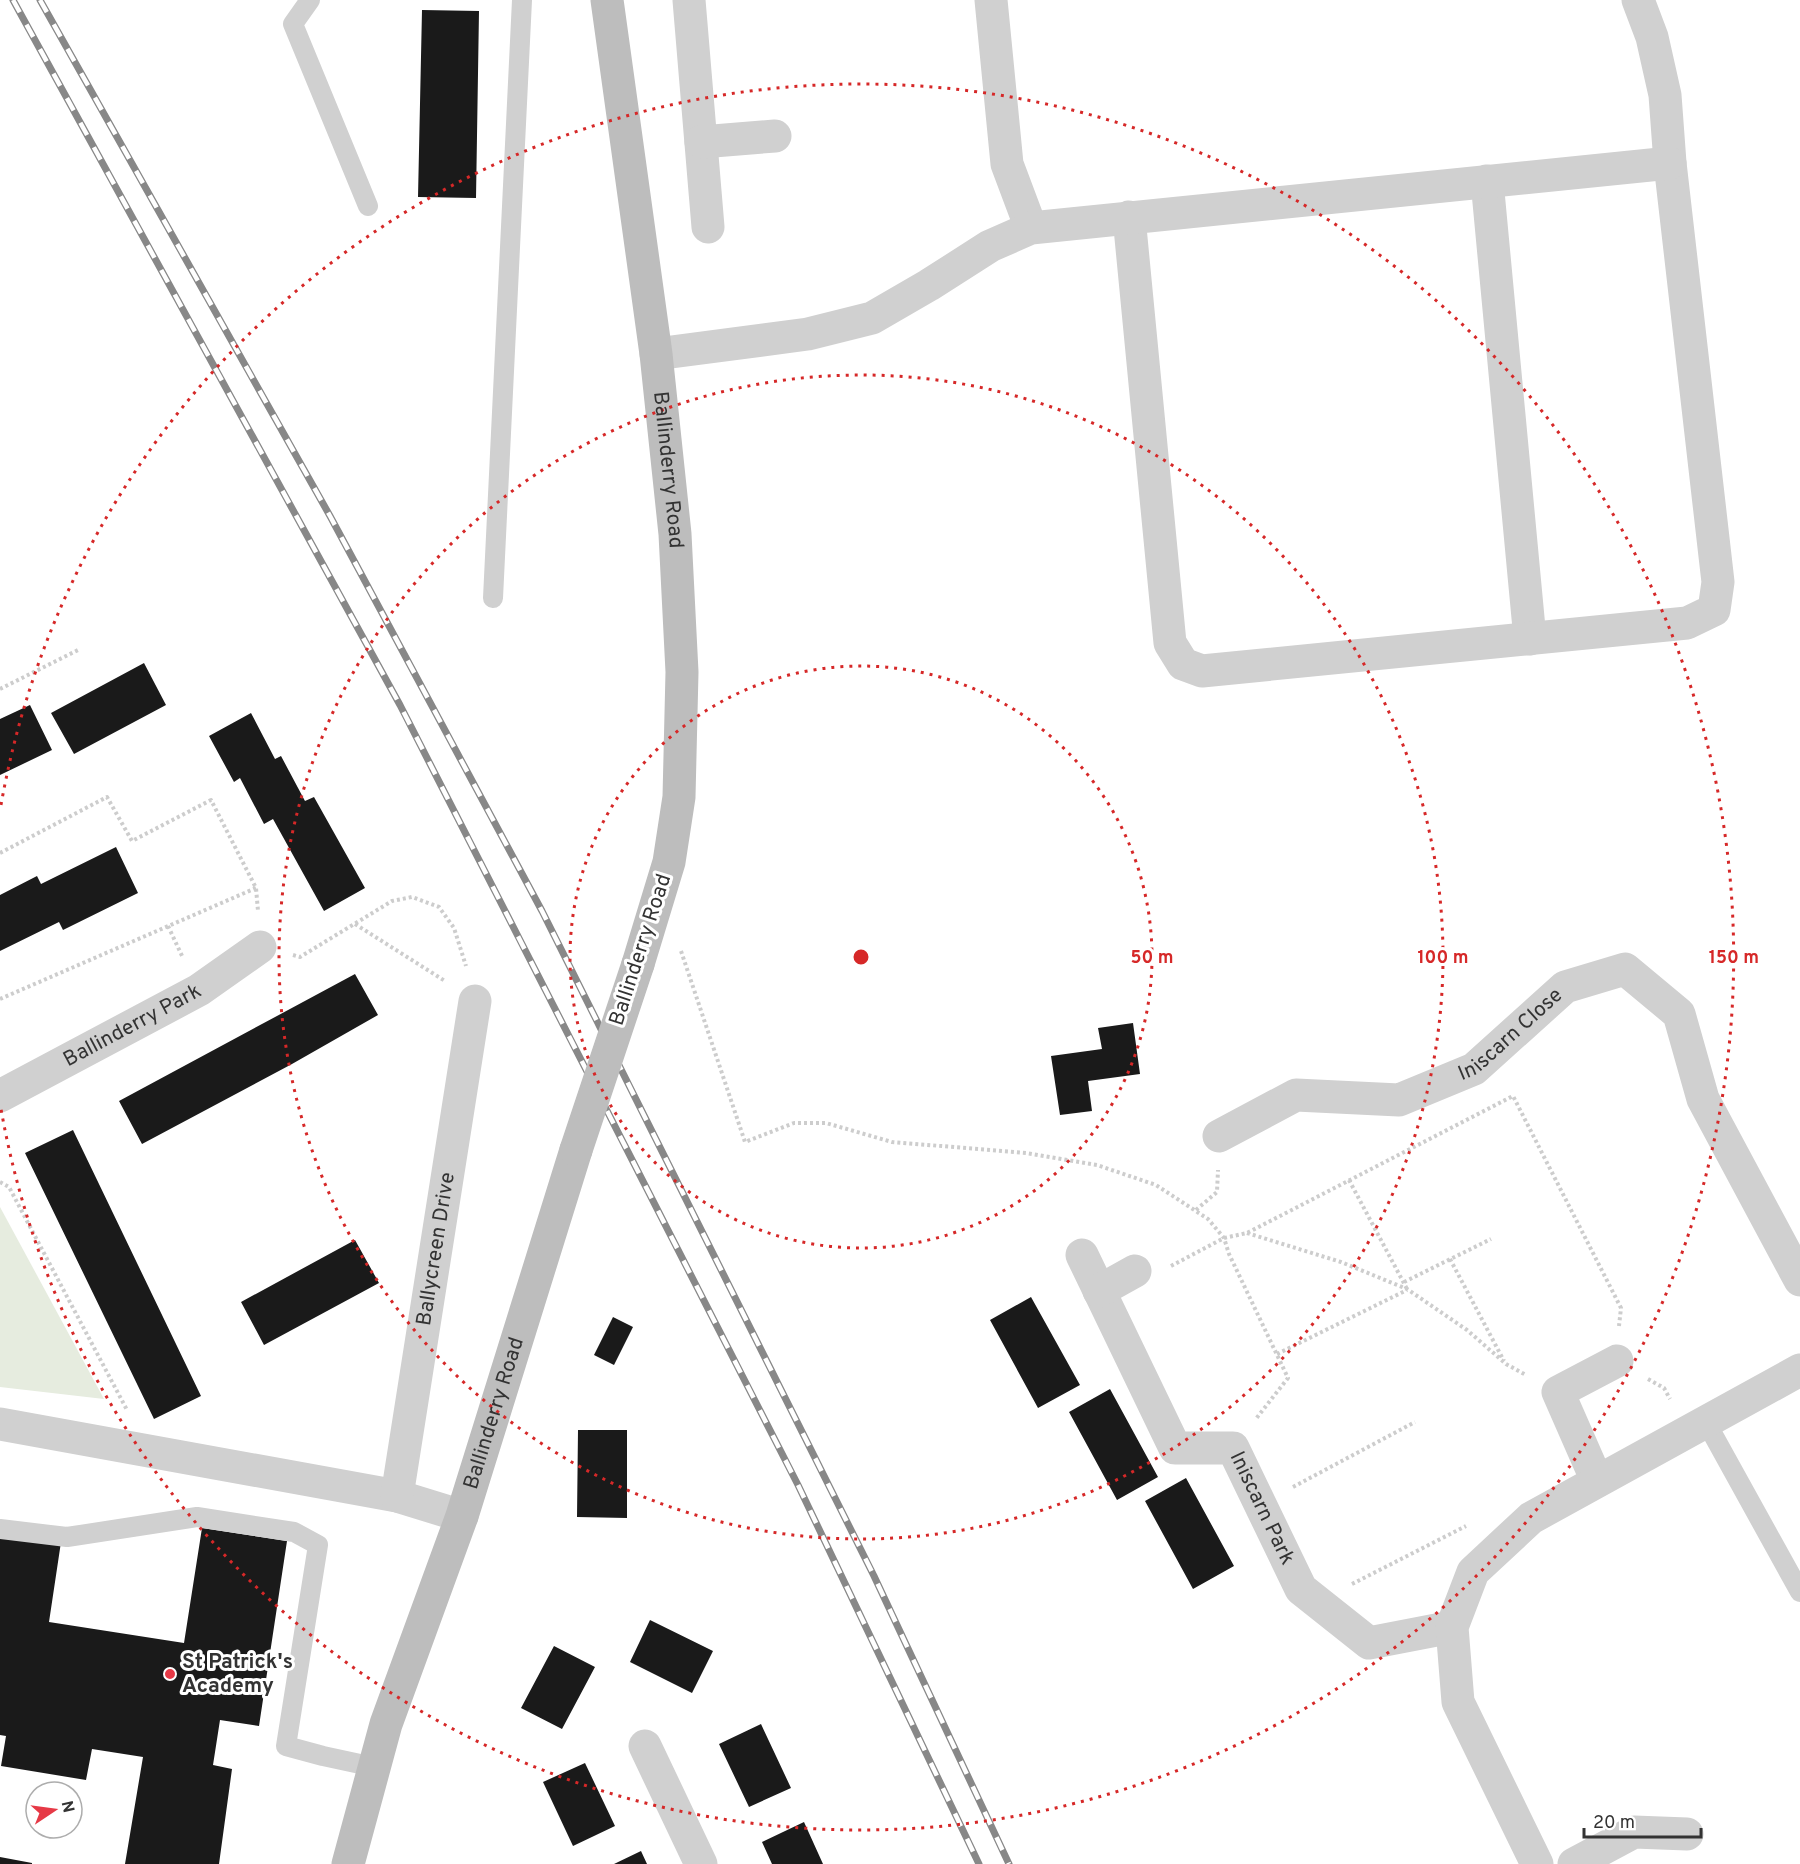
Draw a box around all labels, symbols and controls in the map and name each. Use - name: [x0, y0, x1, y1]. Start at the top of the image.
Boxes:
- street label: Ballinderry Road: [647, 390, 689, 549]
- street label: Ballinderry Road: [604, 871, 678, 1029]
- centre of rings: [851, 947, 871, 967]
- text: 50 m: [1130, 947, 1174, 970]
- text: 100 m: [1417, 947, 1469, 970]
- text: 150 m: [1709, 947, 1759, 970]
- street label: Ballinderry Park: [59, 978, 206, 1073]
- street label: Iniscarn Close: [1454, 982, 1568, 1088]
- street label: Ballycreen Drive: [411, 1170, 461, 1328]
- street label: Ballinderry Road: [458, 1334, 530, 1493]
- street label: Iniscarn Park: [1223, 1447, 1301, 1569]
- place label: St Patrick's Academy: [182, 1649, 293, 1700]
- marker: St Patrick's Academy: [163, 1667, 177, 1681]
- north arrow: [24, 1780, 84, 1840]
- text: N: [56, 1799, 78, 1815]
- scale bar: [1584, 1801, 1701, 1839]
- text: 20 m: [1593, 1812, 1635, 1835]

